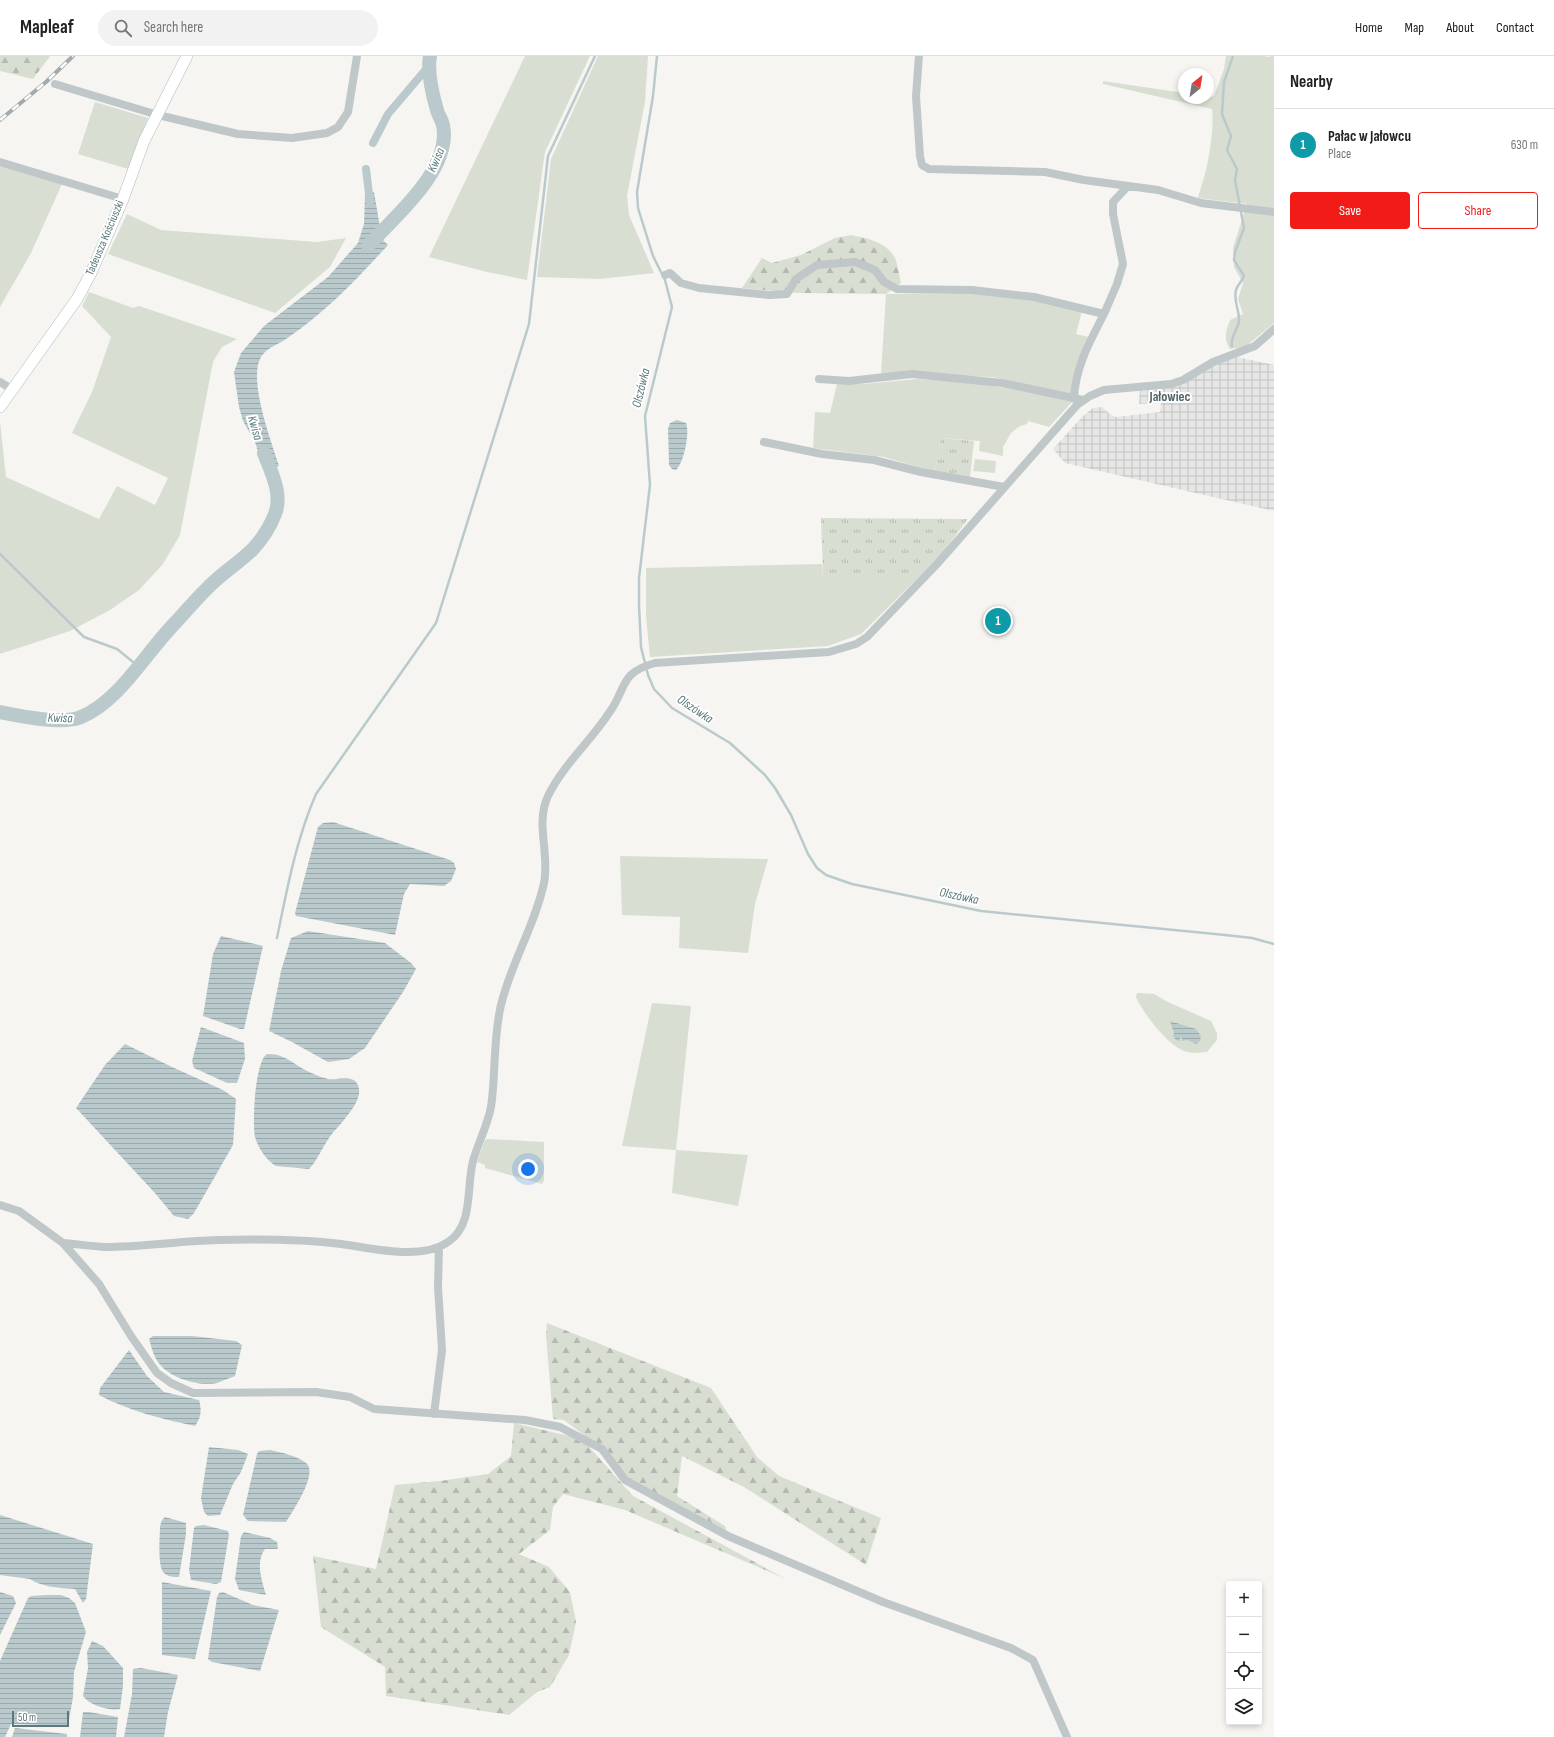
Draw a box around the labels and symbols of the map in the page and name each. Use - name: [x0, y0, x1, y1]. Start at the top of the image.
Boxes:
- north arrow: [1178, 68, 1214, 104]
- water label: Kwisa: [424, 145, 449, 175]
- street label: Tadeusza Kościuszki: [82, 198, 128, 278]
- water label: Olszówka: [628, 366, 654, 409]
- district label: Jałowiec: [1149, 388, 1191, 405]
- water label: Kwisa: [244, 414, 267, 443]
- pin: 1: [985, 606, 1011, 636]
- water label: Olszówka: [674, 691, 717, 727]
- water label: Kwisa: [47, 710, 73, 726]
- water label: Olszówka: [938, 884, 981, 908]
- your location: [518, 1159, 538, 1179]
- scale bar: [12, 1709, 69, 1728]

